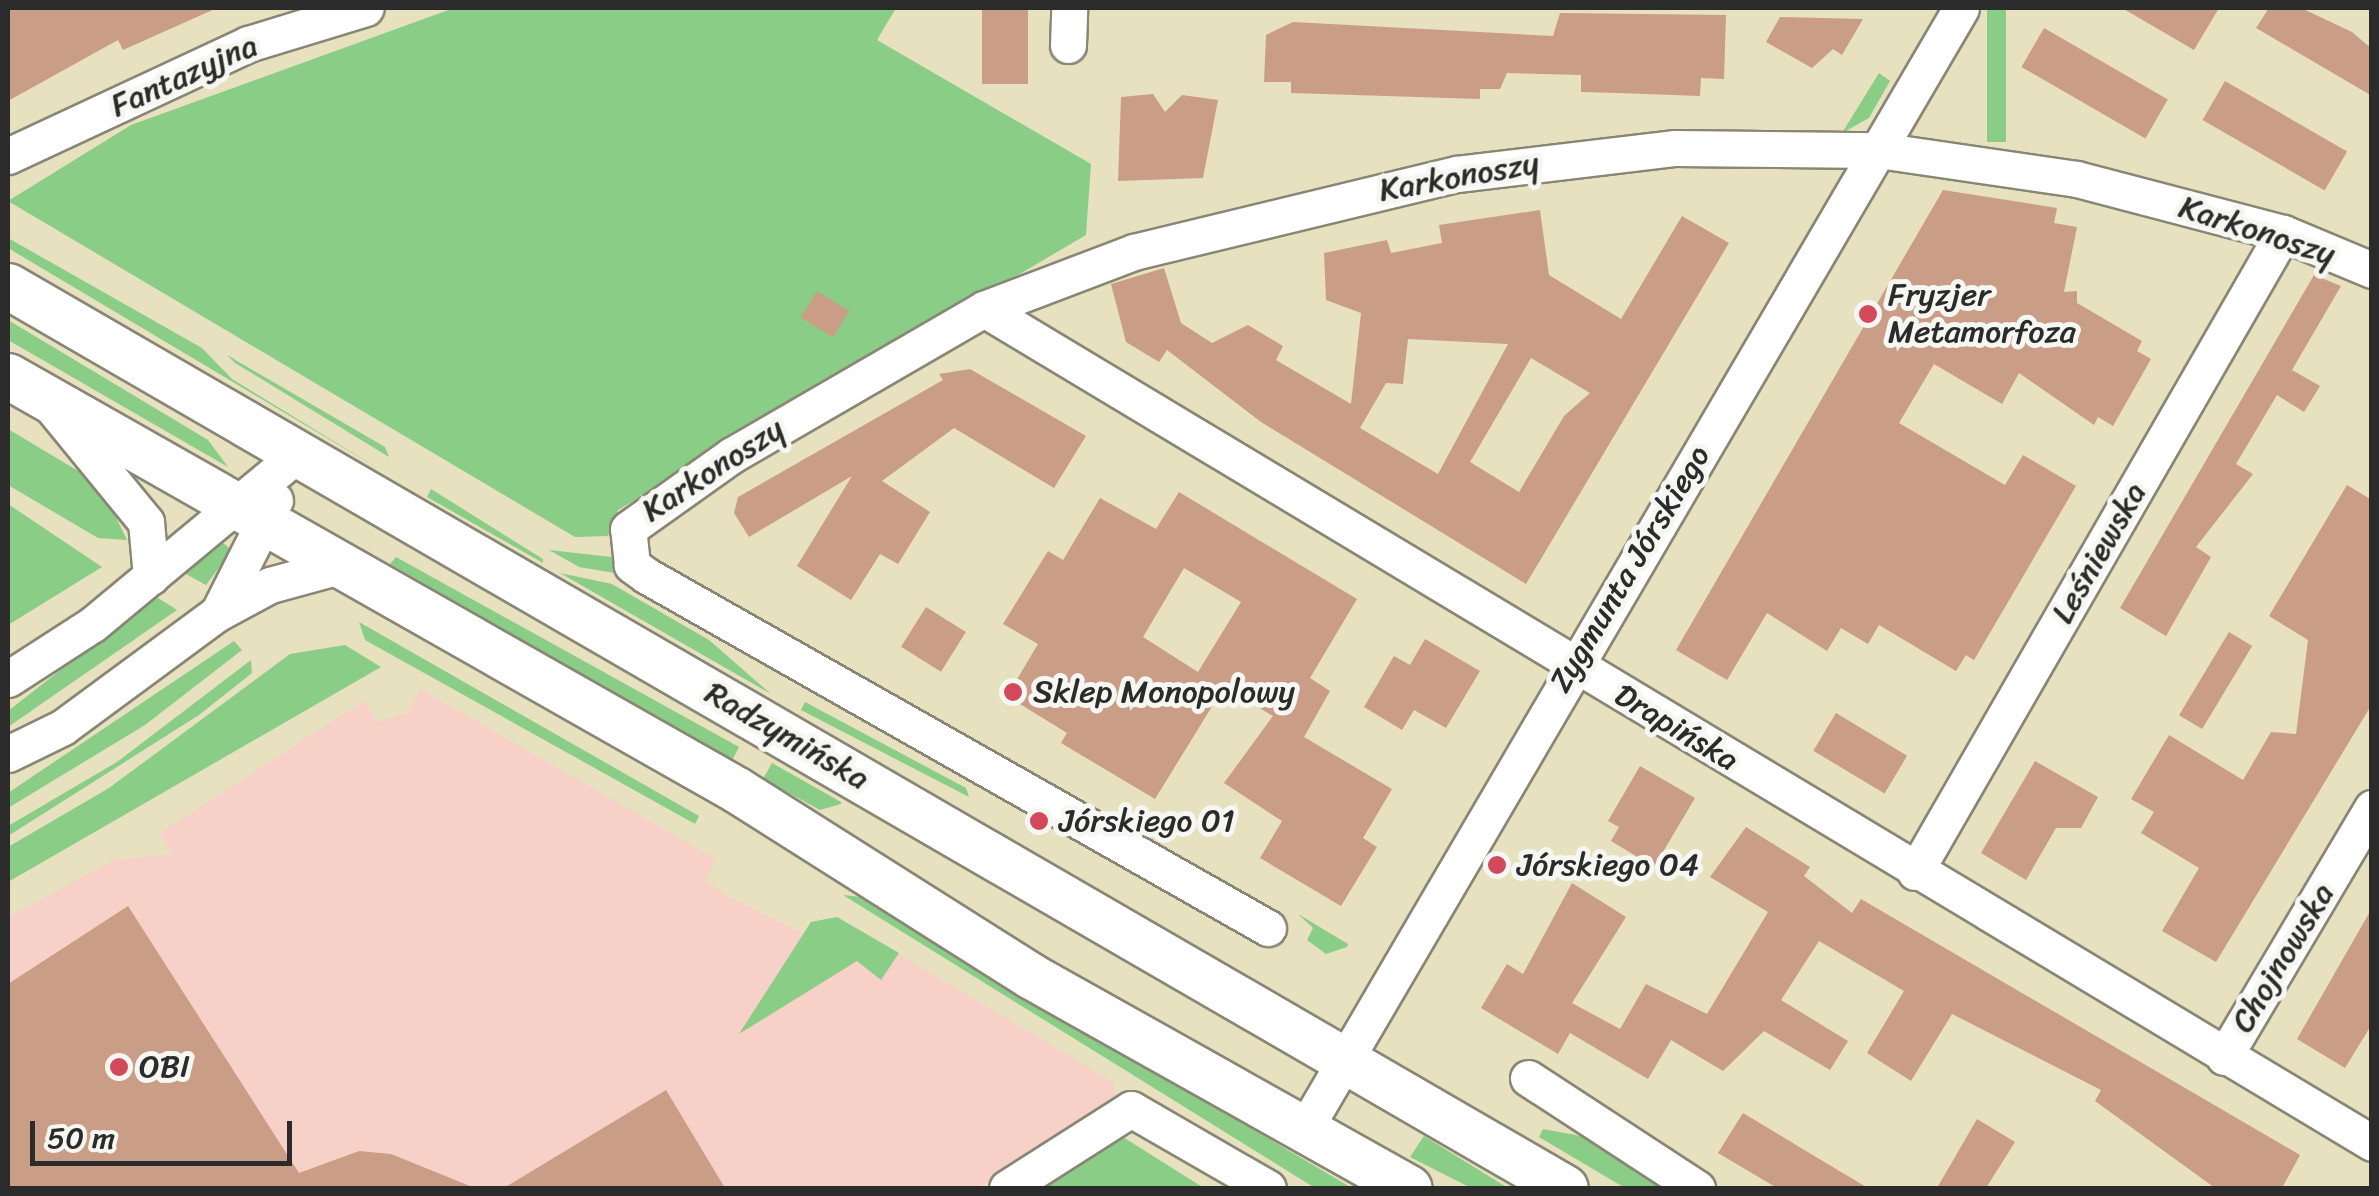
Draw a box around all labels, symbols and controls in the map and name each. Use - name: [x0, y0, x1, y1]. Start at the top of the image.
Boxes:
- street label: Fantazyjna: [105, 27, 263, 125]
- street label: Karkonoszy: [1376, 144, 1542, 210]
- street label: Karkonoszy: [2174, 188, 2340, 274]
- place label: Fryzjer Metamorfoza: [1888, 277, 2076, 352]
- marker: Fryzjer Metamorfoza: [1857, 303, 1879, 325]
- street label: Karkonoszy: [635, 410, 791, 530]
- street label: Zygmunta Jórskiego: [1541, 439, 1719, 699]
- street label: Leśniewska: [2043, 476, 2155, 630]
- place label: Sklep Monopolowy: [1033, 673, 1294, 711]
- street label: Radzymińska: [698, 674, 876, 798]
- street label: Drapińska: [1607, 676, 1745, 780]
- marker: Sklep Monopolowy: [1002, 681, 1024, 703]
- place label: Jórskiego 01: [1059, 802, 1235, 840]
- marker: Jórskiego 01: [1028, 810, 1050, 832]
- place label: Jórskiego 04: [1517, 846, 1699, 884]
- marker: Jórskiego 04: [1486, 854, 1508, 876]
- street label: Chojnowska: [2224, 877, 2342, 1039]
- place label: OBI: [139, 1048, 190, 1086]
- marker: OBI: [108, 1056, 130, 1078]
- scale bar: [35, 1101, 298, 1163]
- text: 50 m: [47, 1111, 115, 1165]

